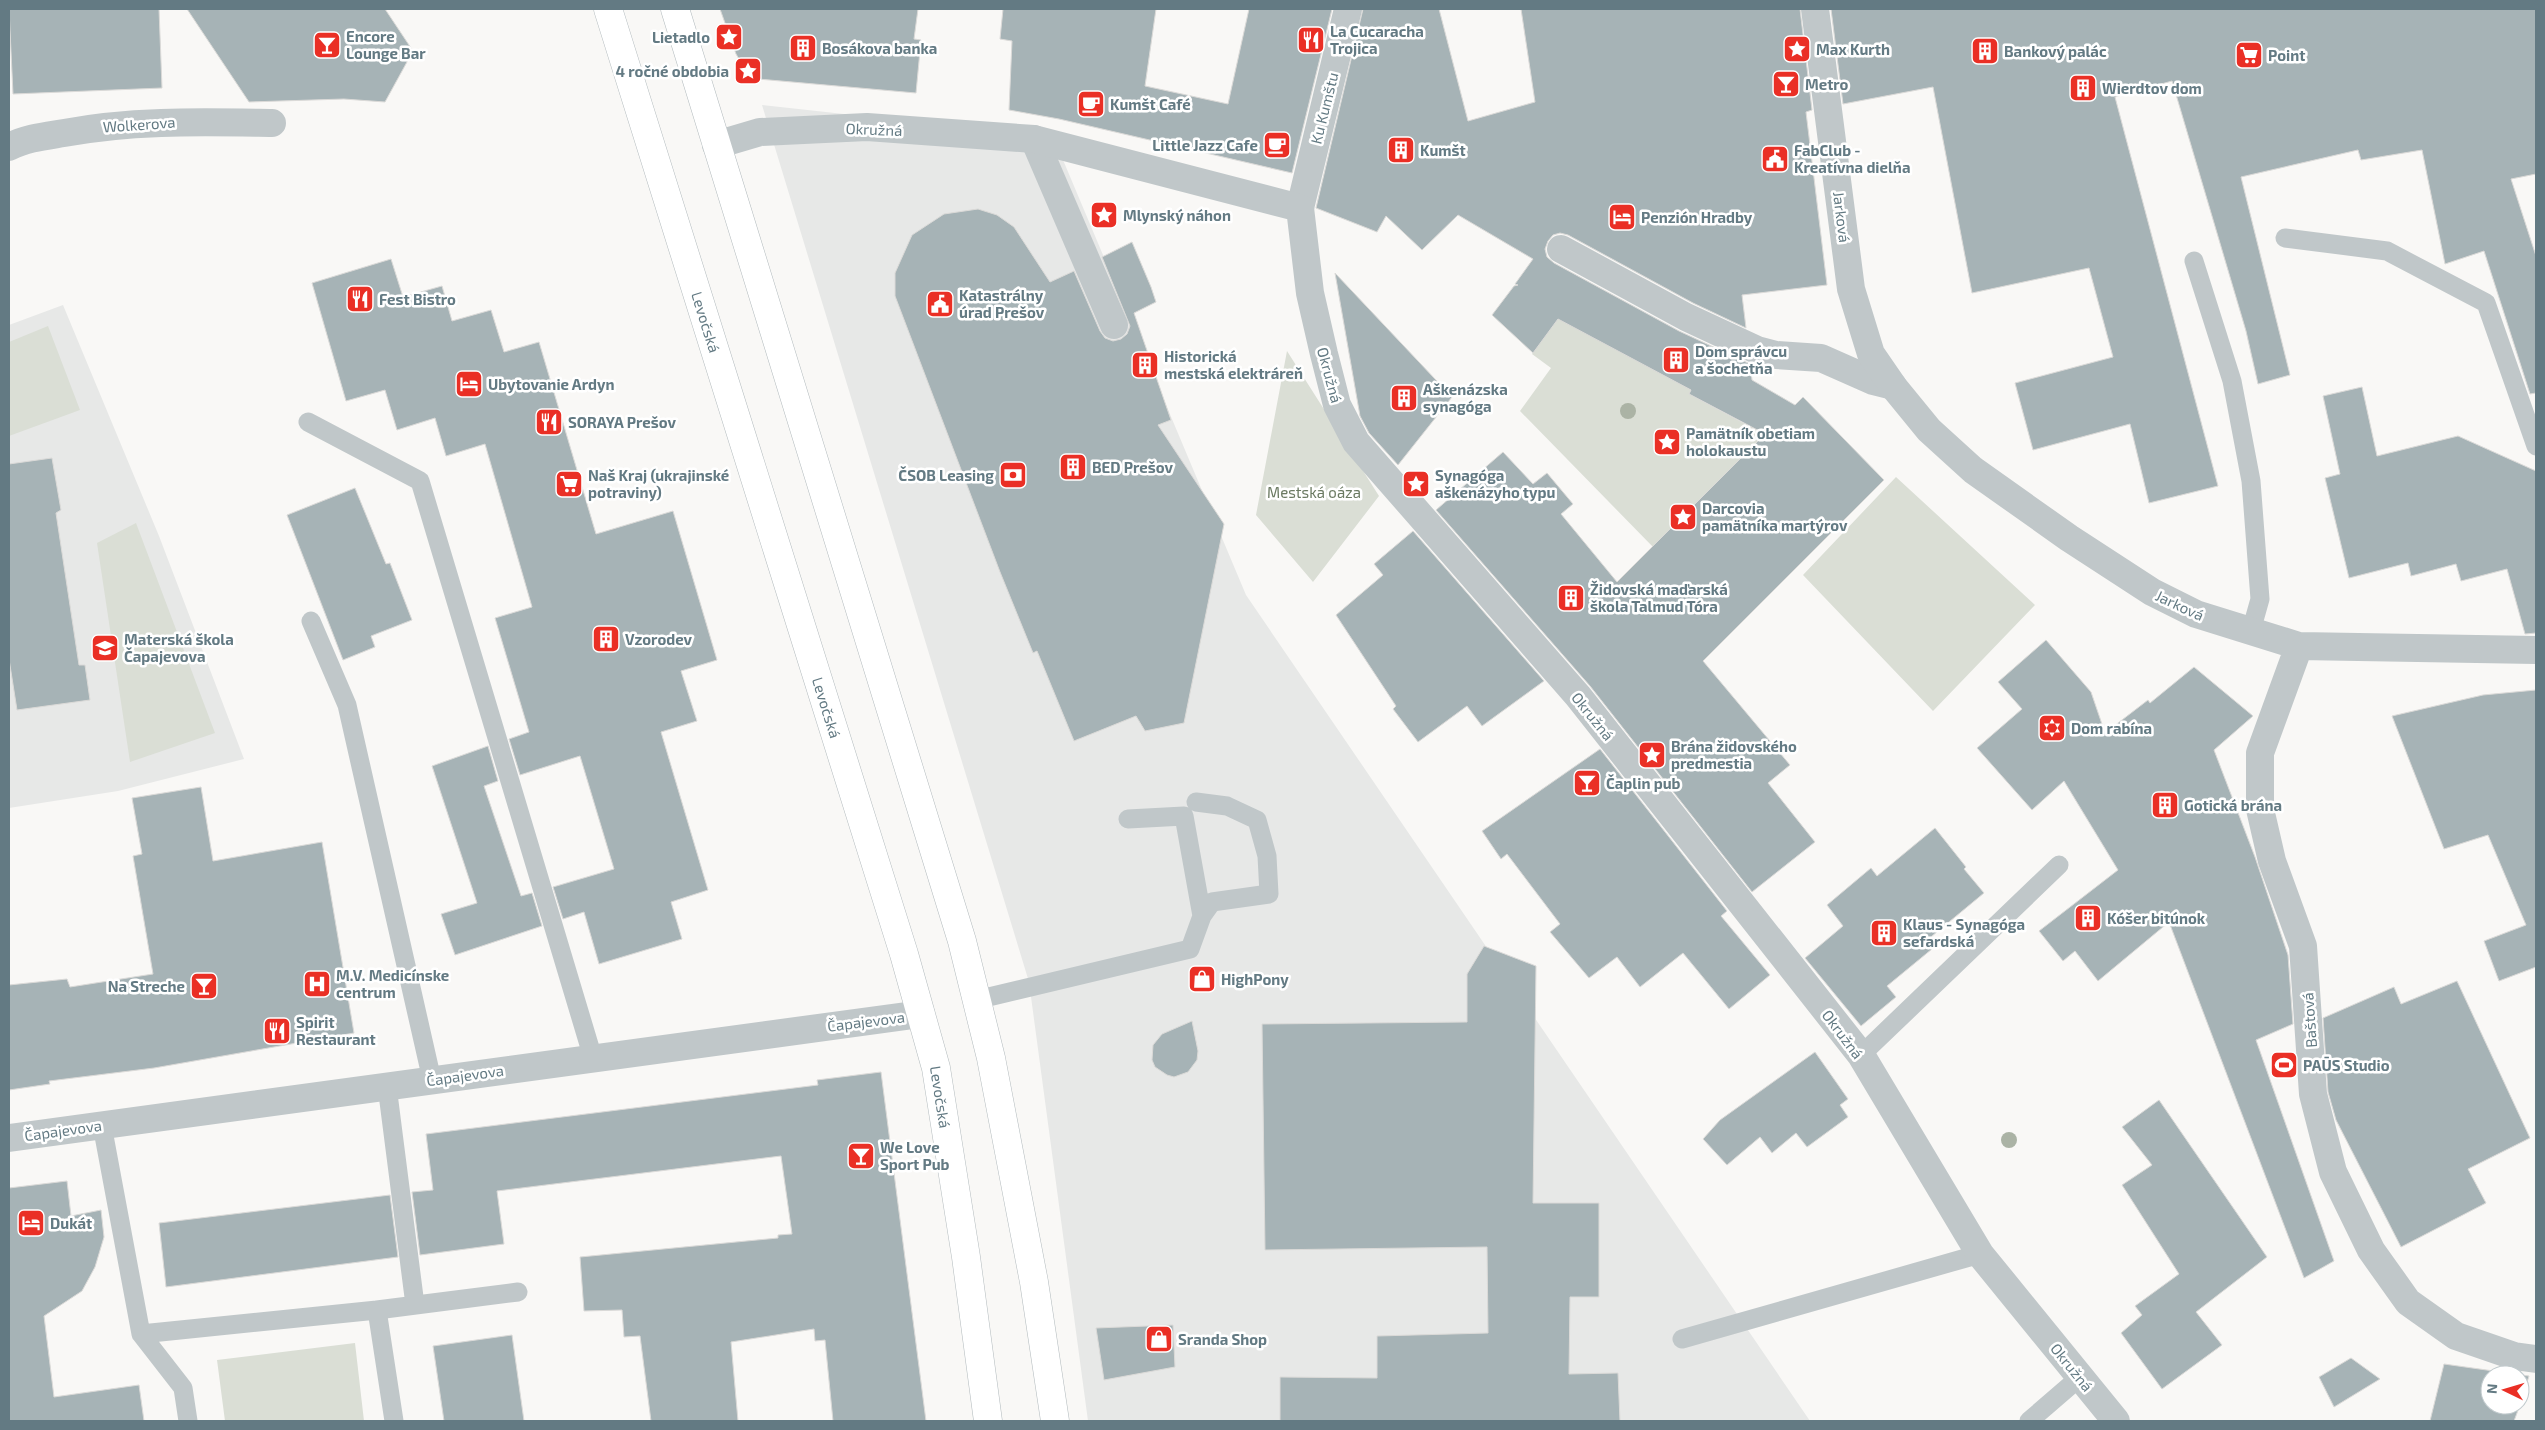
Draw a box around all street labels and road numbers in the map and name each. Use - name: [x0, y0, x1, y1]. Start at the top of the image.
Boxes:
- street label: Ku Kumštu: [1306, 70, 1342, 146]
- street label: Wolkerova: [102, 112, 176, 136]
- street label: Okružná: [845, 119, 903, 139]
- street label: Jarková: [1830, 190, 1854, 244]
- street label: Levočská: [688, 289, 724, 355]
- street label: Okružná: [1314, 345, 1346, 405]
- street label: Jarková: [2153, 586, 2207, 624]
- street label: Levočská: [809, 675, 845, 740]
- street label: Okružná: [1568, 688, 1618, 744]
- street label: Baštová: [2298, 992, 2320, 1048]
- street label: Okružná: [1819, 1006, 1867, 1062]
- street label: Čapajevova: [826, 1007, 906, 1036]
- street label: Čapajevova: [425, 1061, 505, 1090]
- street label: Levočská: [927, 1064, 954, 1129]
- street label: Čapajevova: [23, 1116, 103, 1145]
- street label: Okružná: [2047, 1339, 2097, 1395]

